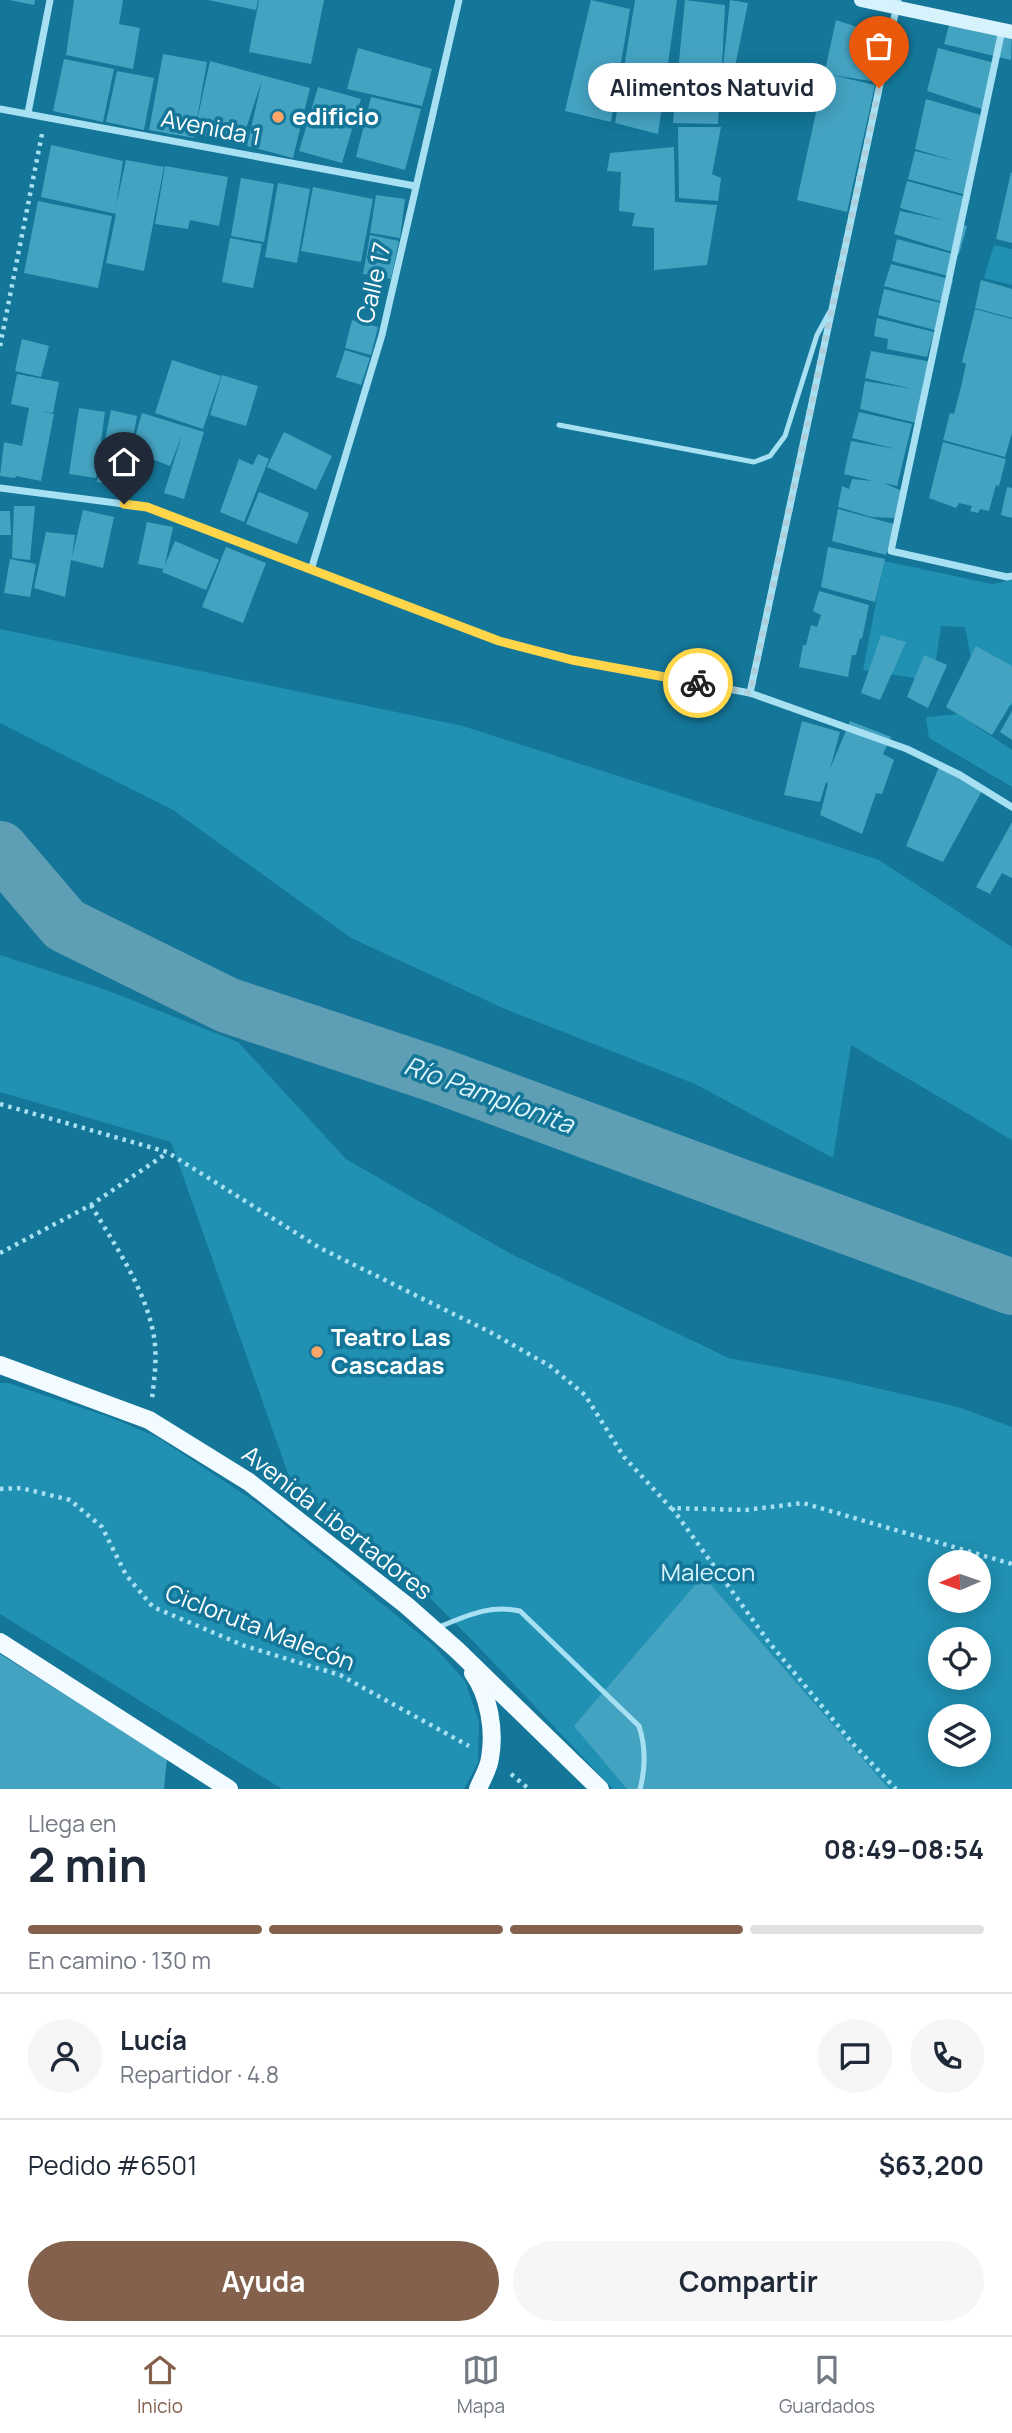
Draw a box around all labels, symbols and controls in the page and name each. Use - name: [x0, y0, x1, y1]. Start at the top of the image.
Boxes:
- pin: [849, 16, 909, 88]
- icon: bag: [860, 27, 898, 65]
- callout: Alimentos Natuvid: [588, 64, 837, 112]
- text: Alimentos Natuvid: [610, 71, 814, 103]
- place label: edificio: [292, 99, 379, 132]
- street label: Avenida 1: [158, 101, 264, 152]
- marker: edificio: [270, 109, 286, 125]
- street label: Calle 17: [347, 239, 398, 326]
- pin: [94, 432, 154, 504]
- icon: home: [105, 443, 143, 481]
- courier: [663, 648, 733, 718]
- icon: bike: [679, 664, 717, 702]
- water label: Río Pamplonita: [400, 1047, 581, 1142]
- place label: Teatro Las Cascadas: [331, 1320, 451, 1381]
- marker: Teatro Las Cascadas: [309, 1344, 325, 1360]
- street label: Avenida Libertadores: [236, 1437, 440, 1607]
- north arrow: [928, 1550, 990, 1614]
- map controls: [928, 1550, 991, 1767]
- park label: Malecon: [661, 1555, 755, 1588]
- street label: Cicloruta Malecón: [161, 1575, 360, 1678]
- button: locate: [928, 1627, 991, 1690]
- button: layers: [928, 1704, 991, 1767]
- text: Llega en: [28, 1807, 116, 1839]
- text: 08:49–08:54: [824, 1831, 984, 1867]
- text: 2 min: [28, 1833, 148, 1896]
- text: En camino · 130 m: [28, 1944, 211, 1976]
- button: person: [28, 2019, 102, 2093]
- button: chat: [818, 2019, 892, 2093]
- button: phone: [910, 2019, 984, 2093]
- text: Lucía: [120, 2022, 187, 2058]
- text: Repartidor · 4.8: [120, 2058, 279, 2090]
- text: Pedido #6501: [28, 2147, 197, 2183]
- text: $63,200: [879, 2147, 984, 2183]
- button: Ayuda: [28, 2241, 499, 2321]
- button: Compartir: [513, 2241, 984, 2321]
- tab: Inicio: [137, 2351, 183, 2419]
- tab: Mapa: [457, 2351, 505, 2419]
- tab: Guardados: [779, 2351, 875, 2419]

